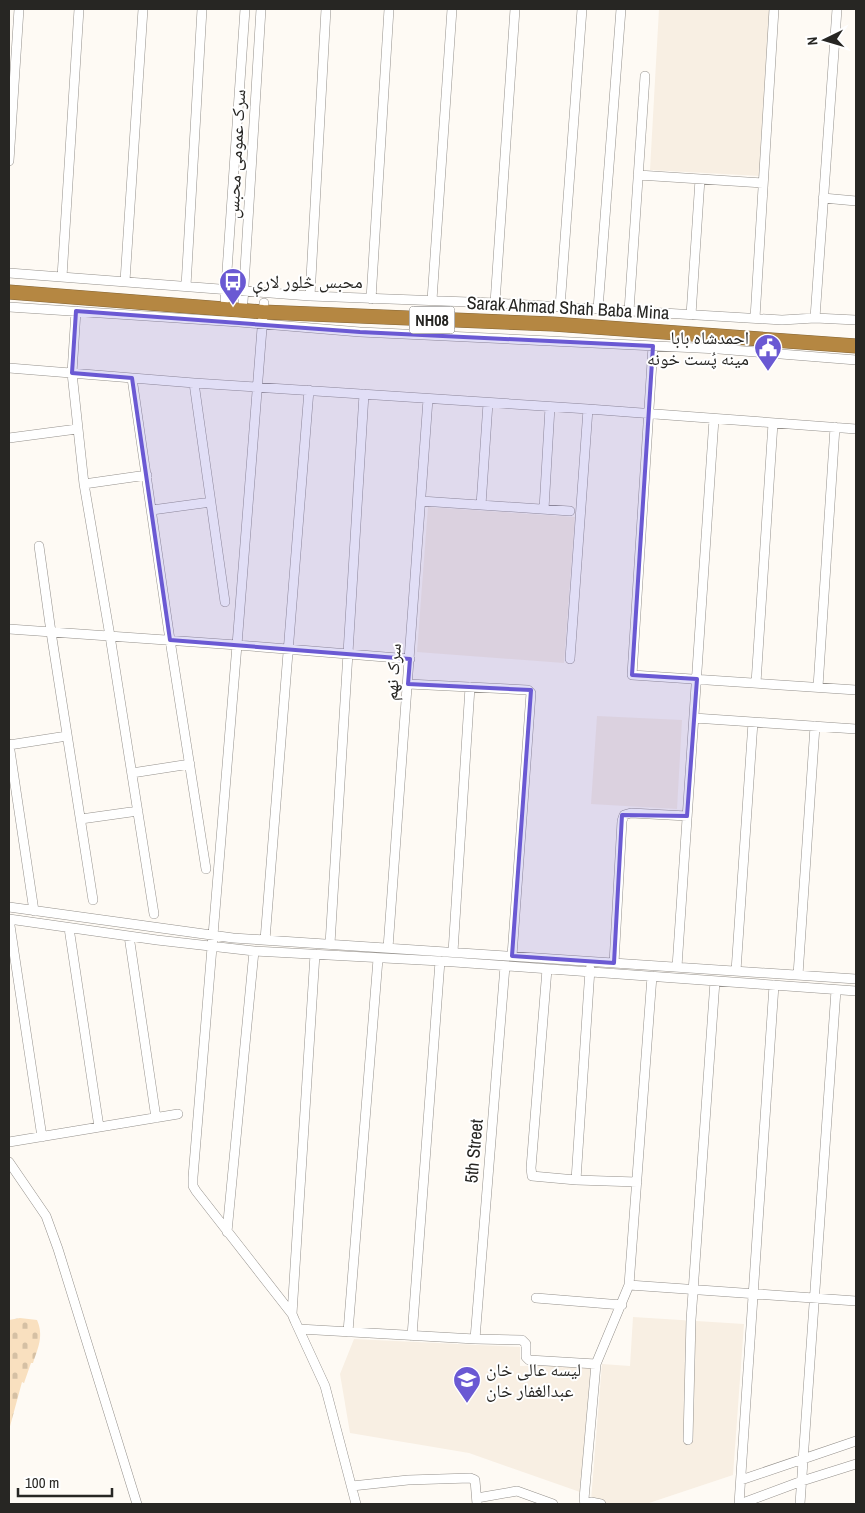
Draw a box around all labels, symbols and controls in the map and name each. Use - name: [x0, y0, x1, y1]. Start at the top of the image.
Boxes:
- north arrow: [800, 15, 850, 65]
- text: N: [803, 36, 821, 46]
- street label: سرک عمومی محبس: [220, 89, 251, 219]
- bus stop icon: محبس څلور لارې: [218, 267, 248, 306]
- place label: محبس څلور لارې: [252, 269, 363, 297]
- street label: Sarak Ahmad Shah Baba Mina: [466, 290, 670, 325]
- road number: NH08: [410, 306, 454, 334]
- place label: احمدشاه بابا مینه پُست خونه: [647, 325, 749, 371]
- public building icon: احمدشاه بابا مینه پُست خونه: [753, 333, 783, 372]
- street label: سرک نهم: [378, 642, 407, 702]
- street label: 5th Street: [458, 1118, 489, 1184]
- place label: لیسه عالی خان عبدالغفار خان: [486, 1357, 581, 1403]
- school or university icon: لیسه عالی خان عبدالغفار خان: [452, 1365, 482, 1404]
- scale bar: [18, 1466, 111, 1498]
- text: 100 m: [25, 1472, 59, 1493]

